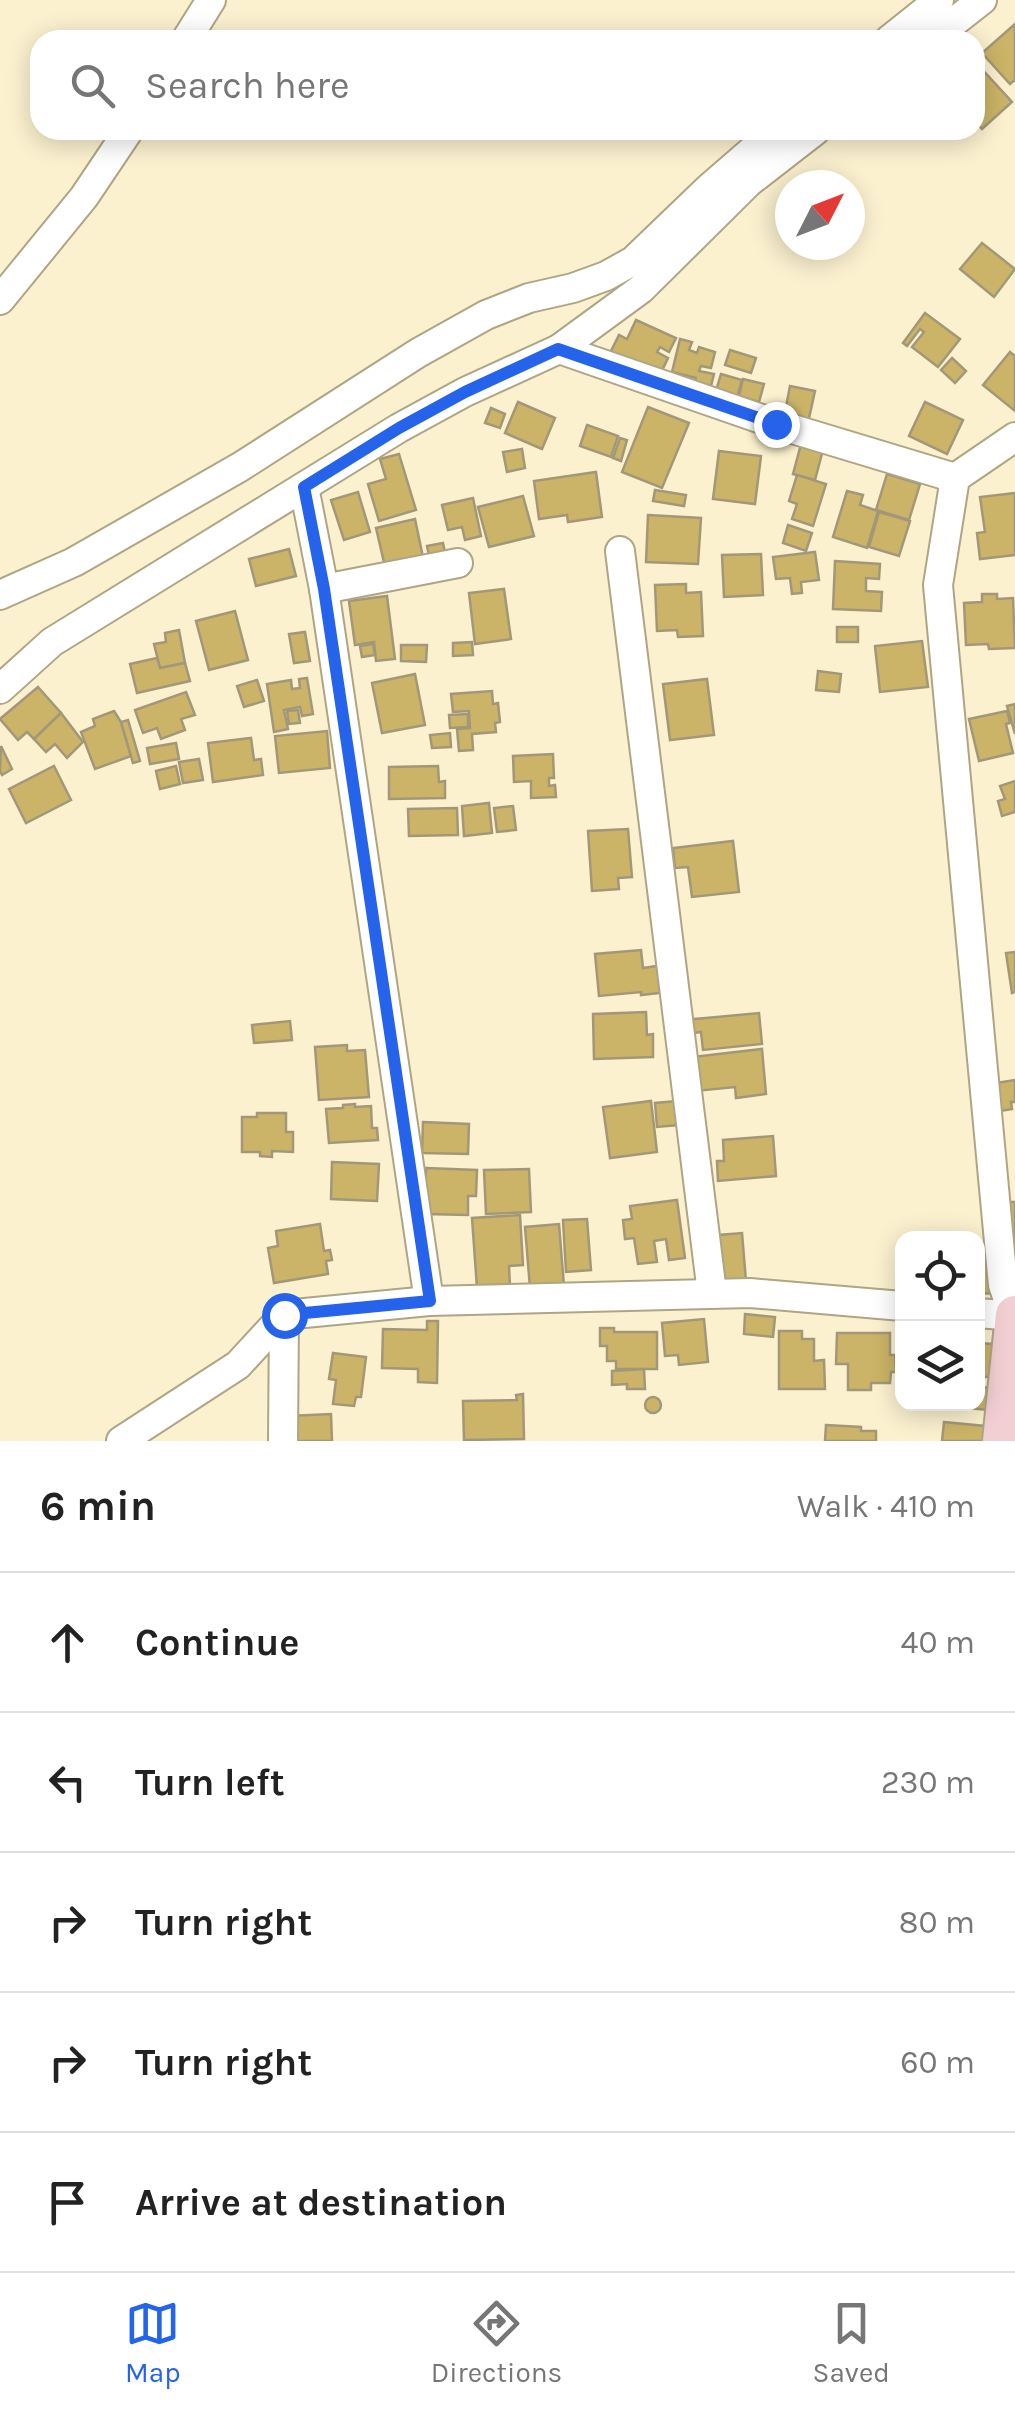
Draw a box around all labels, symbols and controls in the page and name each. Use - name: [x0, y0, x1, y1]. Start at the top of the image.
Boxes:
- search box: [30, 30, 985, 140]
- icon: search: [65, 58, 120, 113]
- text: Search here: [145, 63, 349, 108]
- north arrow: [775, 170, 865, 260]
- route end: [754, 402, 800, 448]
- map controls: [895, 1231, 985, 1411]
- button: locate: [895, 1231, 985, 1321]
- route start: [262, 1293, 308, 1339]
- button: layers: [895, 1321, 985, 1411]
- text: 6 min: [40, 1481, 156, 1531]
- text: Walk · 410 m: [797, 1488, 975, 1525]
- icon: ahead: [40, 1615, 95, 1670]
- text: Continue: [135, 1620, 299, 1665]
- text: 40 m: [901, 1624, 975, 1661]
- icon: left: [40, 1755, 95, 1810]
- text: Turn left: [135, 1760, 285, 1805]
- text: 230 m: [881, 1764, 975, 1801]
- icon: right: [40, 1895, 95, 1950]
- text: Turn right: [135, 1900, 312, 1945]
- text: 80 m: [899, 1904, 975, 1941]
- icon: right: [40, 2035, 95, 2090]
- text: Turn right: [135, 2040, 312, 2085]
- text: 60 m: [900, 2044, 975, 2081]
- icon: arrive: [40, 2175, 95, 2230]
- text: Arrive at destination: [135, 2180, 507, 2225]
- tab: Map: [125, 2296, 181, 2389]
- tab: Directions: [431, 2296, 562, 2389]
- tab: Saved: [812, 2296, 890, 2389]

